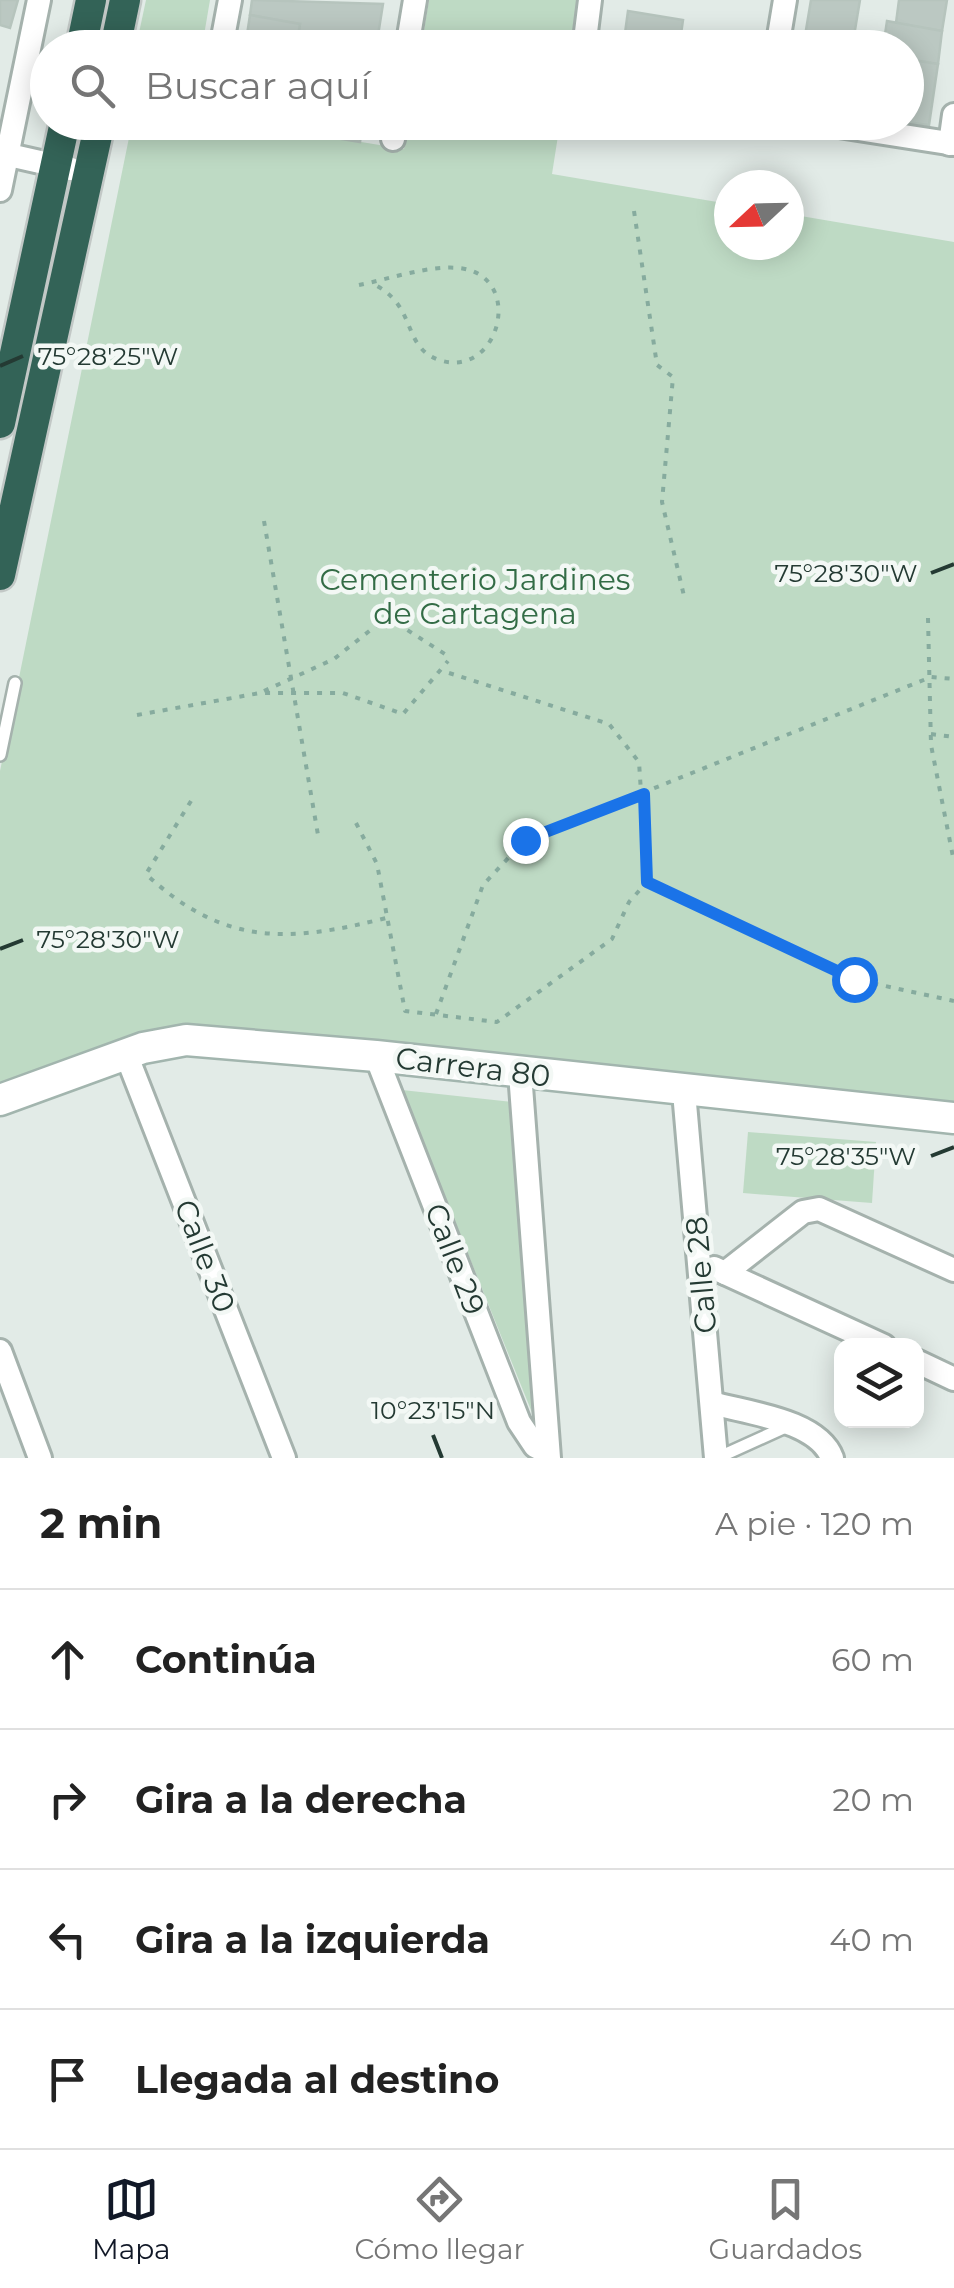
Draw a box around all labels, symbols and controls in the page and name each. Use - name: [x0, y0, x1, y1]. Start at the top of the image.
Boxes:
- search box: [30, 30, 924, 140]
- icon: search: [65, 58, 120, 113]
- text: Buscar aquí: [145, 62, 371, 109]
- north arrow: [714, 170, 804, 260]
- text: 75°28'25"W: [38, 341, 178, 371]
- text: 75°28'30"W: [775, 558, 917, 588]
- park label: Cementerio Jardines de Cartagena: [319, 561, 631, 632]
- route end: [503, 818, 549, 864]
- text: 75°28'30"W: [37, 924, 179, 954]
- route start: [832, 957, 878, 1003]
- street label: Carrera 80: [393, 1039, 553, 1095]
- text: 75°28'35"W: [776, 1141, 916, 1171]
- street label: Calle 30: [167, 1194, 243, 1318]
- street label: Calle 29: [417, 1198, 493, 1320]
- street label: Calle 28: [677, 1215, 725, 1335]
- map controls: [834, 1338, 924, 1428]
- button: layers: [834, 1338, 924, 1428]
- text: 10°23'15"N: [371, 1395, 495, 1425]
- text: 2 min: [40, 1497, 162, 1549]
- text: A pie · 120 m: [715, 1504, 914, 1543]
- icon: ahead: [40, 1632, 95, 1687]
- text: Continúa: [135, 1636, 317, 1683]
- text: 60 m: [831, 1640, 914, 1679]
- icon: right: [40, 1772, 95, 1827]
- text: Gira a la derecha: [135, 1776, 467, 1823]
- text: 20 m: [832, 1780, 914, 1819]
- icon: left: [40, 1912, 95, 1967]
- text: Gira a la izquierda: [135, 1916, 490, 1963]
- text: 40 m: [829, 1920, 914, 1959]
- icon: arrive: [40, 2052, 95, 2107]
- text: Llegada al destino: [135, 2056, 499, 2103]
- tab: Mapa: [92, 2172, 171, 2266]
- tab: Cómo llegar: [354, 2172, 525, 2266]
- tab: Guardados: [709, 2172, 862, 2266]

